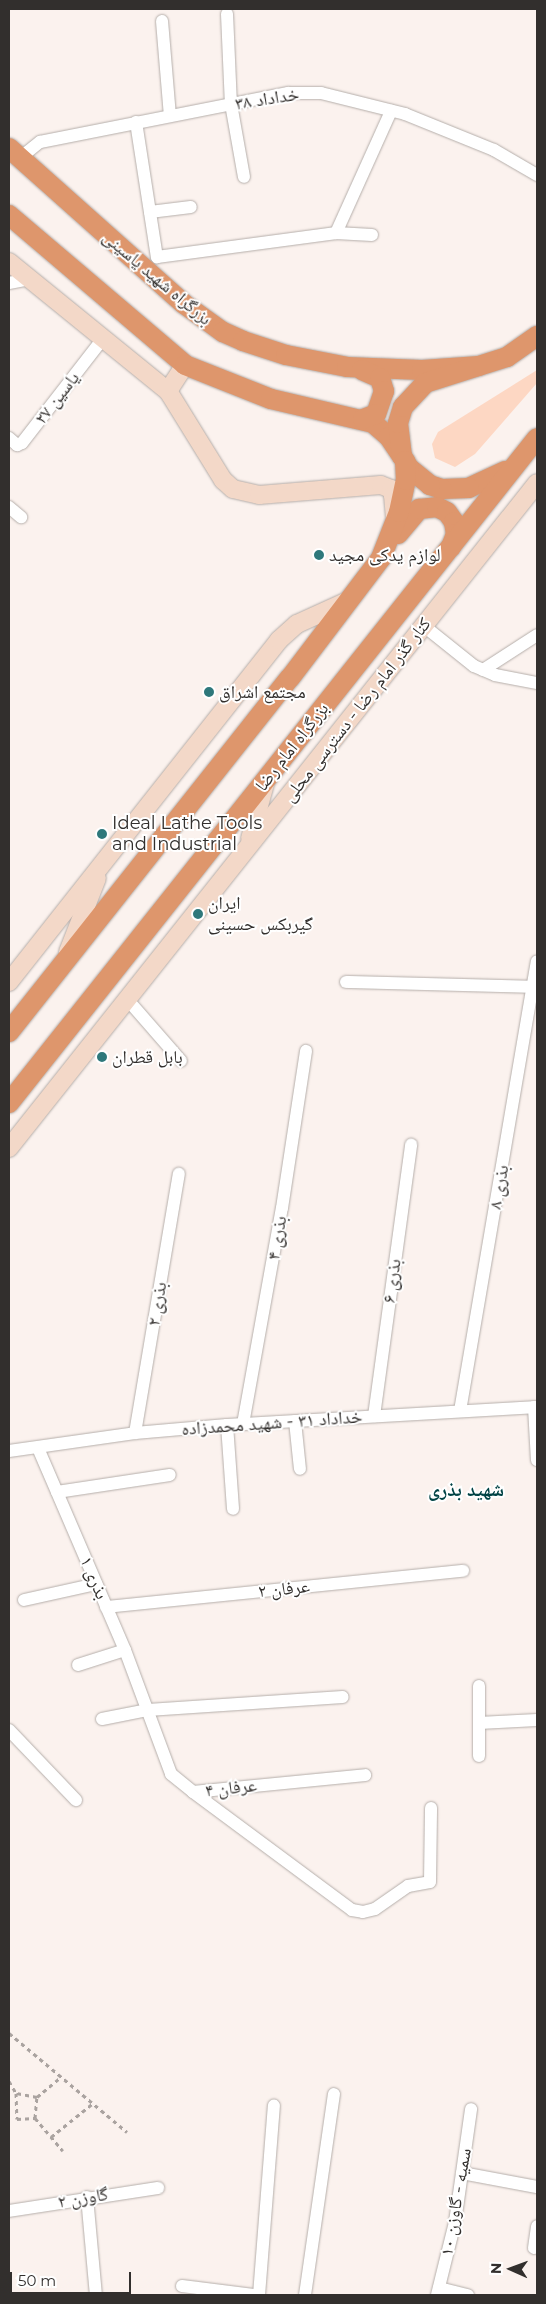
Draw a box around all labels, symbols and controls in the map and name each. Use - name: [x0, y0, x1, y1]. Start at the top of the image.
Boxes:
- street label: خداداد ۳۸: [234, 83, 300, 115]
- street label: بزرگراه شهید یاسینی: [98, 226, 216, 330]
- street label: یاسین ۲۷: [30, 368, 84, 428]
- place label: لوازم یدکی مجید: [329, 544, 440, 566]
- marker: لوازم یدکی مجید: [313, 549, 325, 561]
- street label: کنار گذر امام رضا - دسترسی محلی: [278, 613, 436, 807]
- place label: مجتمع اشراق: [219, 681, 306, 703]
- marker: مجتمع اشراق: [203, 686, 215, 698]
- street label: بزرگراه امام رضا: [251, 698, 333, 796]
- place label: Ideal Lathe Tools and Industrial: [112, 813, 262, 856]
- marker: Ideal Lathe Tools and Industrial: [96, 828, 108, 840]
- place label: ایران گیربکس حسینی: [208, 893, 313, 936]
- marker: ایران گیربکس حسینی: [192, 908, 204, 920]
- place label: بابل قطران: [112, 1046, 183, 1068]
- marker: بابل قطران: [96, 1051, 108, 1063]
- street label: بذری ۸: [485, 1163, 513, 1211]
- street label: بذری ۴: [263, 1214, 291, 1262]
- street label: بذری ۶: [378, 1258, 406, 1304]
- street label: بذری ۲: [143, 1280, 171, 1328]
- street label: خداداد ۳۱ - شهید محمدزاده: [181, 1406, 363, 1440]
- district label: شهید بذری: [428, 1479, 504, 1501]
- street label: بذری ۱: [75, 1553, 113, 1603]
- street label: عرفان ۲: [257, 1576, 311, 1602]
- street label: عرفان ۴: [204, 1775, 258, 1801]
- street label: سمیه - گاوزن ۱۰: [436, 2146, 476, 2258]
- street label: گاوزن ۲: [56, 2183, 110, 2213]
- north arrow: [486, 2244, 536, 2294]
- scale bar: [12, 2262, 134, 2294]
- text: N: [487, 2263, 505, 2274]
- text: 50 m: [18, 2271, 56, 2290]

